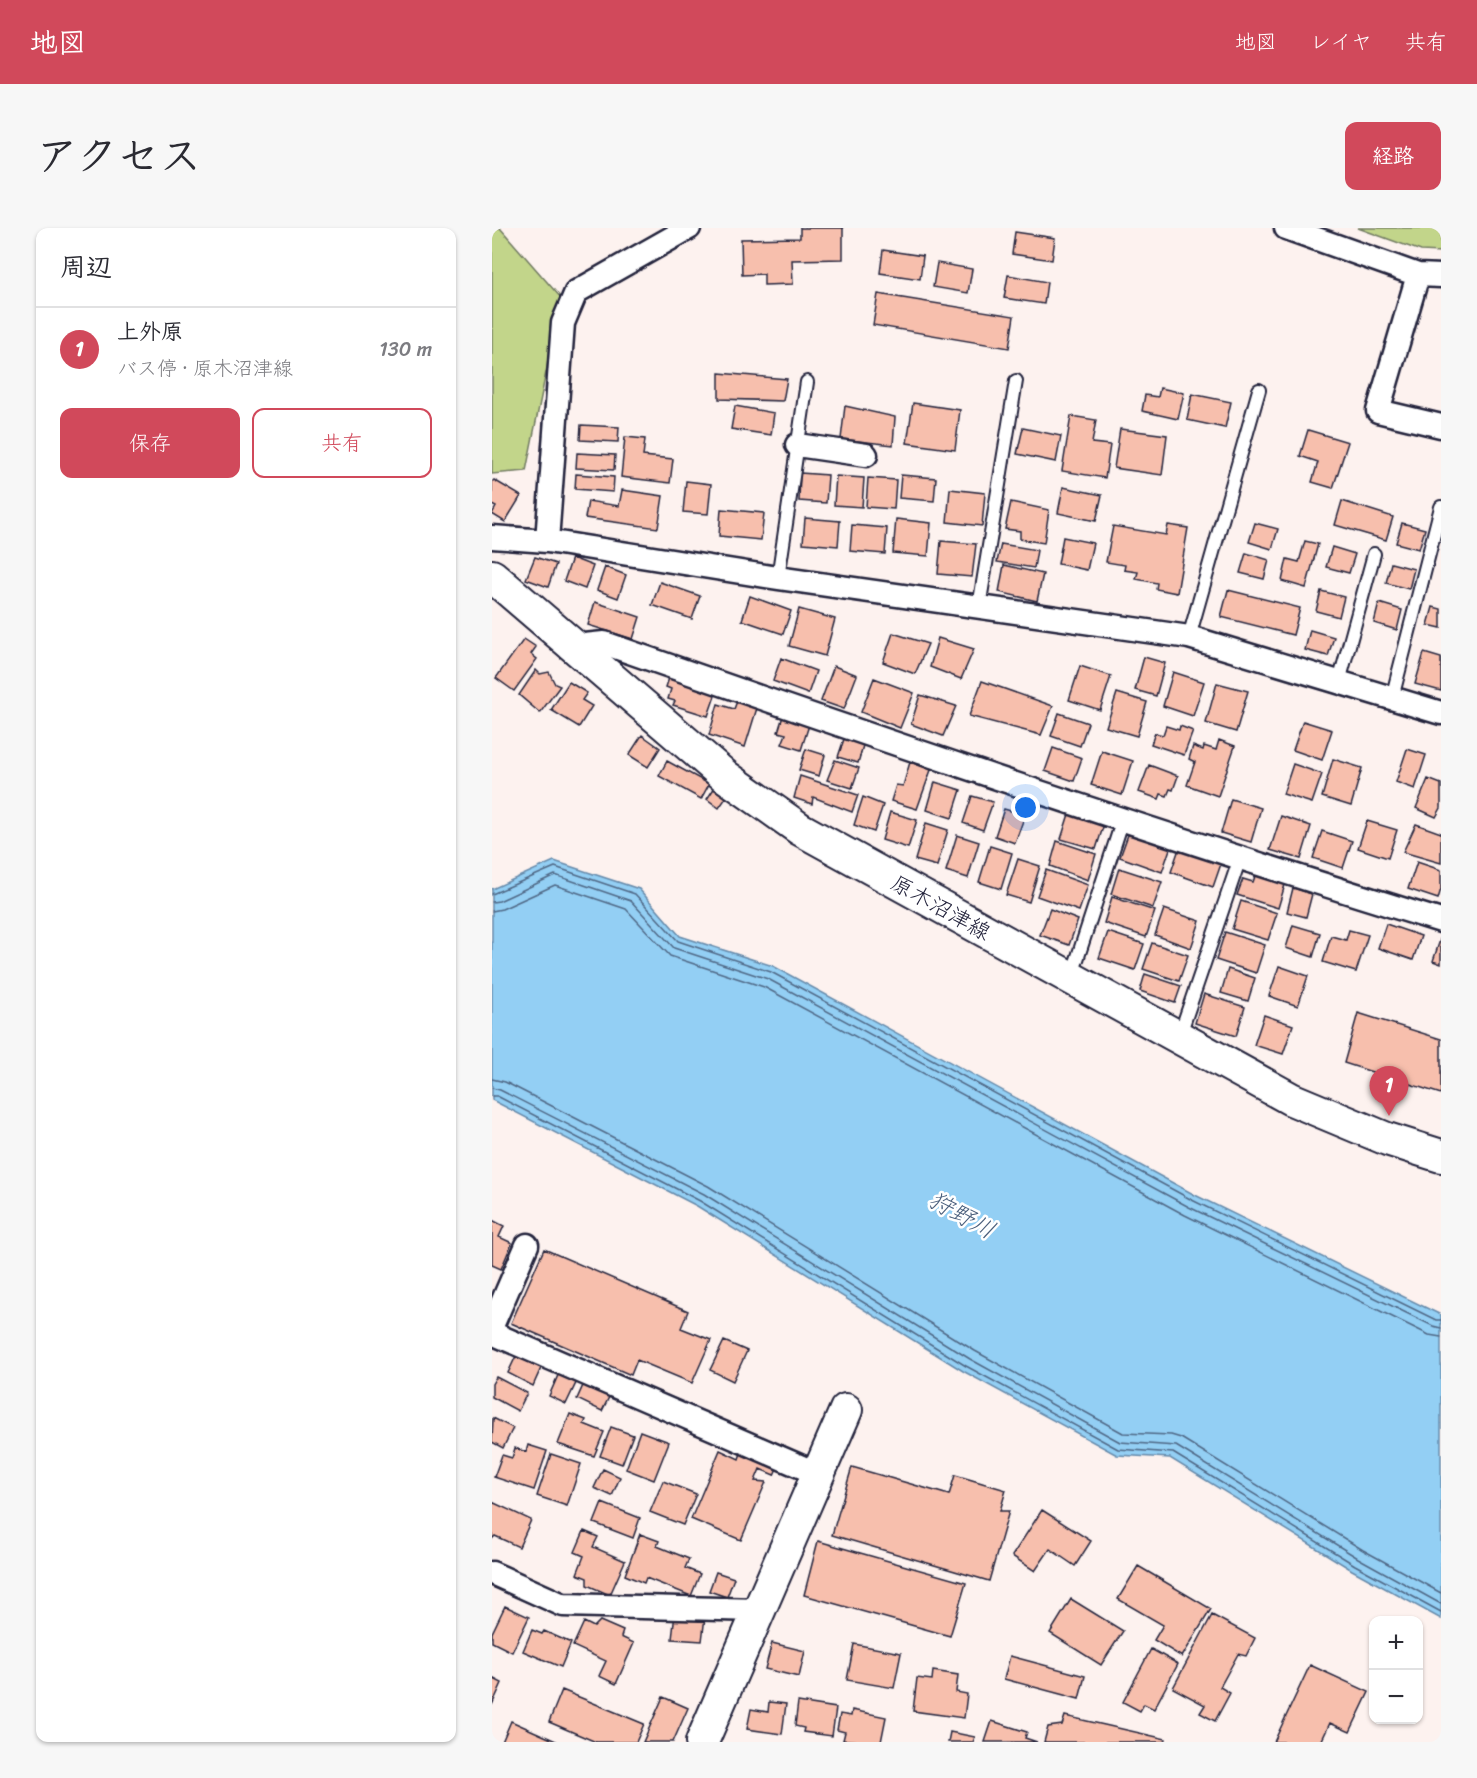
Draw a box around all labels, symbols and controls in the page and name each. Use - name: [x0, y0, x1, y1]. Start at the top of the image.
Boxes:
- text: 地図: [30, 18, 86, 67]
- text: 地図: [1235, 23, 1277, 61]
- text: レイヤ: [1310, 23, 1372, 61]
- text: 共有: [1405, 23, 1447, 61]
- text: アクセス: [36, 119, 201, 193]
- button: 経路: [1345, 122, 1441, 190]
- text: 周辺: [60, 244, 112, 290]
- text: 上外原: [117, 312, 183, 351]
- text: 1: [75, 332, 84, 367]
- text: 130 m: [379, 332, 432, 367]
- text: バス停 · 原木沼津線: [117, 351, 293, 386]
- button: 保存: [60, 408, 240, 478]
- button: 共有: [252, 408, 432, 478]
- your location: [1011, 793, 1040, 822]
- street label: 原木沼津線: [883, 864, 998, 951]
- pin: 1: [1370, 1066, 1408, 1116]
- water label: 狩野川: [920, 1179, 1004, 1251]
- map controls: [1369, 1616, 1423, 1724]
- button: +: [1369, 1616, 1423, 1670]
- button: −: [1369, 1670, 1423, 1724]

